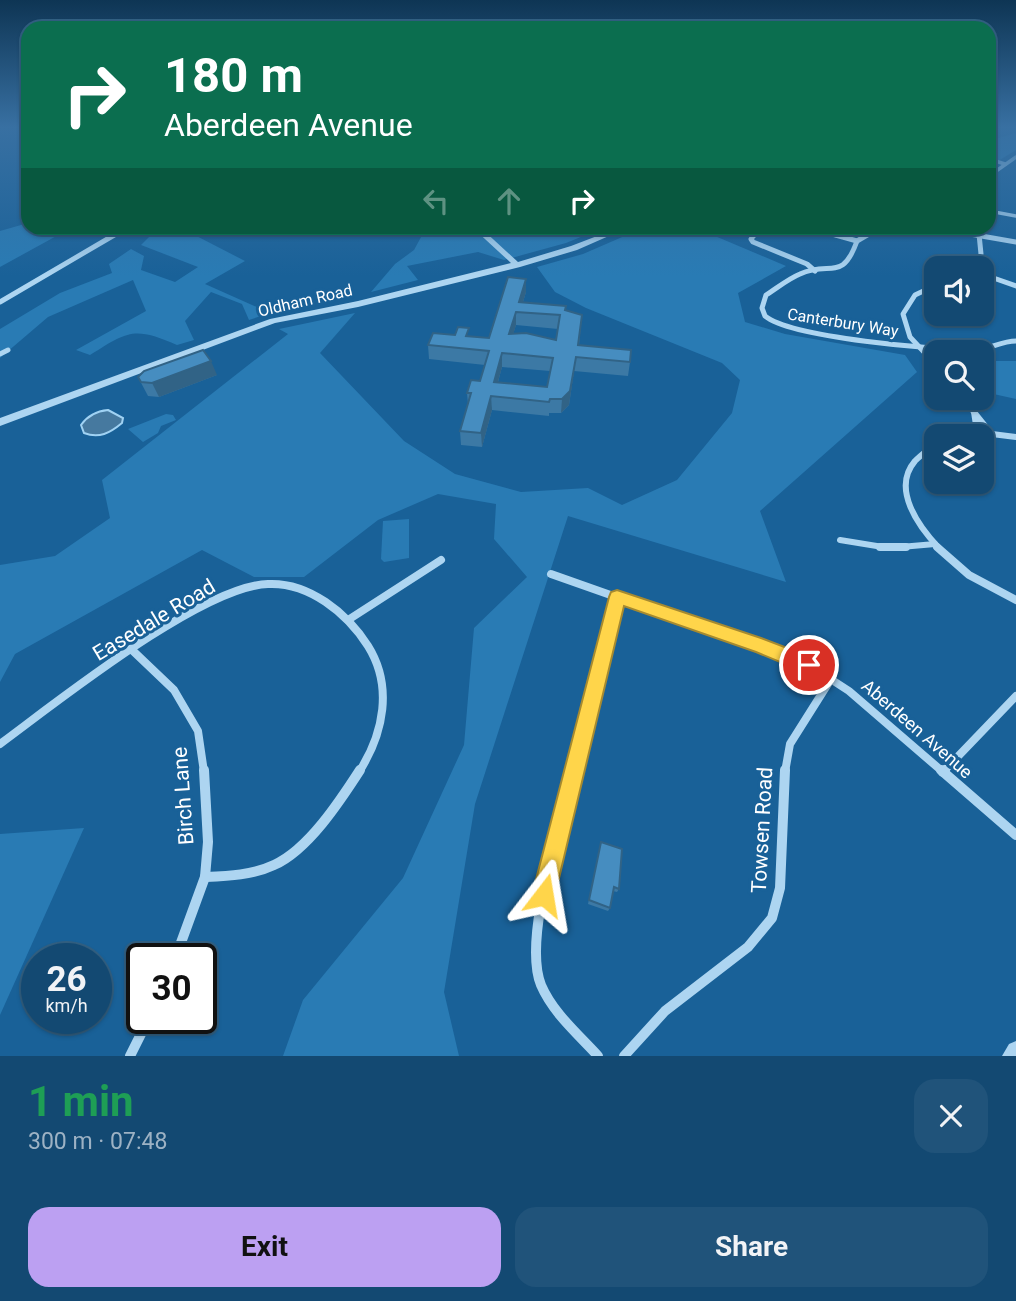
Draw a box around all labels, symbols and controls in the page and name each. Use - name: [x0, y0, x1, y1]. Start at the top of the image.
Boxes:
- text: 180 m: [164, 47, 303, 104]
- icon: right: [49, 49, 140, 140]
- text: Aberdeen Avenue: [164, 106, 413, 144]
- icon: left: [417, 182, 455, 220]
- icon: ahead: [490, 182, 528, 220]
- icon: right: [563, 182, 601, 220]
- map controls: [924, 256, 994, 494]
- button: sound: [924, 256, 994, 326]
- street label: Oldham Road: [256, 280, 354, 321]
- street label: Canterbury Way: [786, 304, 900, 341]
- button: search: [924, 340, 994, 410]
- button: layers: [924, 424, 994, 494]
- street label: Easedale Road: [89, 574, 219, 666]
- pin: [779, 635, 839, 695]
- icon: arrive: [790, 646, 828, 684]
- street label: Aberdeen Avenue: [858, 675, 977, 782]
- street label: Birch Lane: [168, 746, 198, 846]
- street label: Towsen Road: [747, 766, 777, 894]
- position arrow: [507, 858, 581, 932]
- speed limit sign: 30: [126, 943, 217, 1034]
- text: 26: [46, 959, 87, 1000]
- text: km/h: [45, 995, 88, 1016]
- text: 1 min: [28, 1077, 134, 1126]
- button: close: [914, 1079, 988, 1153]
- text: 300 m · 07:48: [28, 1128, 167, 1155]
- button: Exit: [28, 1207, 501, 1287]
- button: Share: [515, 1207, 988, 1287]

